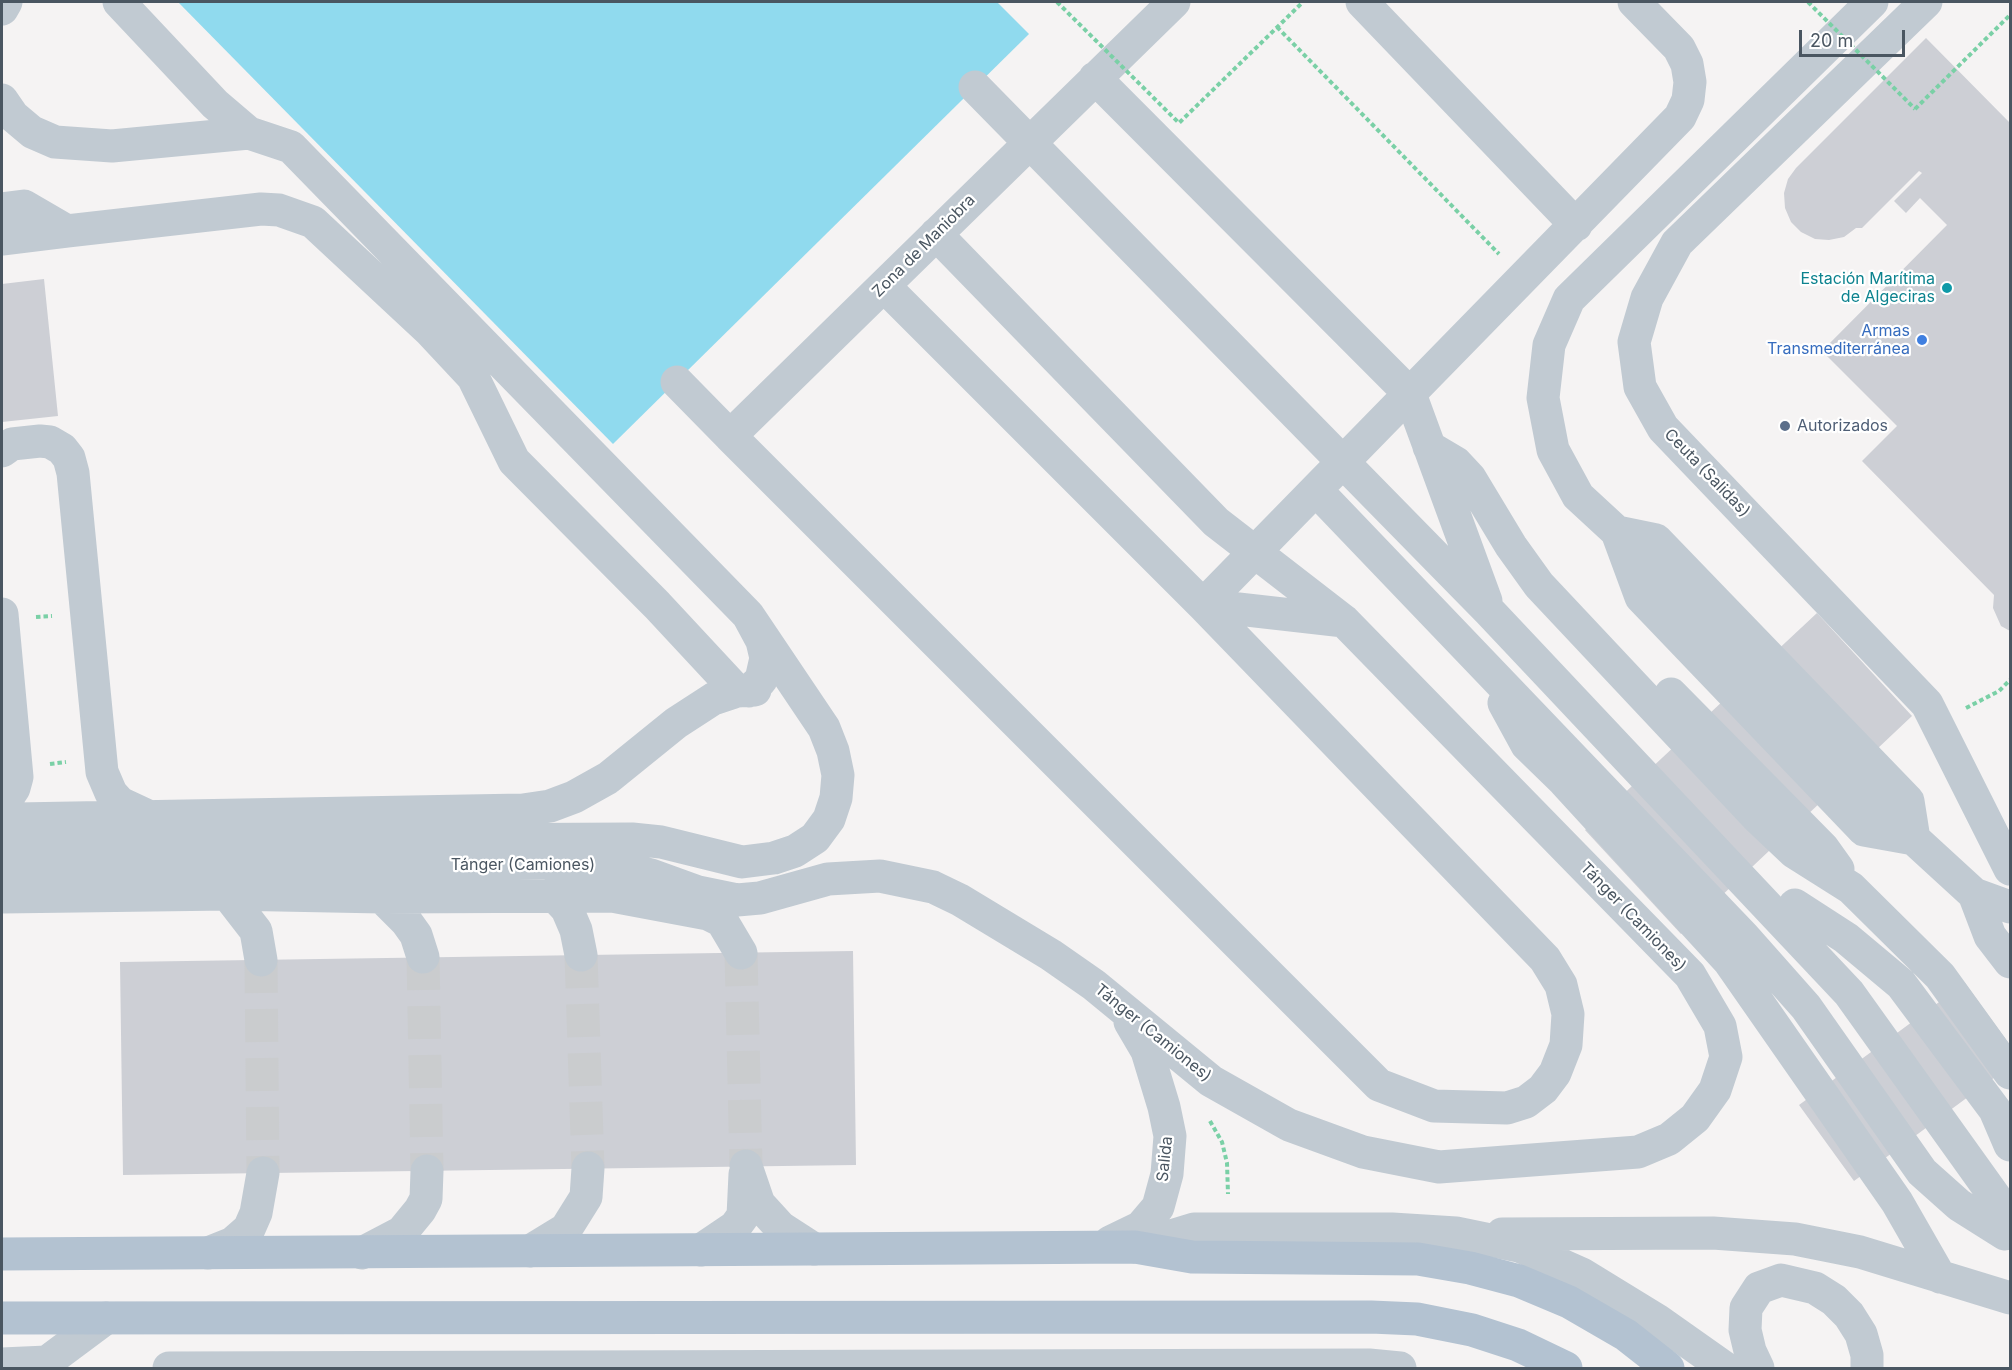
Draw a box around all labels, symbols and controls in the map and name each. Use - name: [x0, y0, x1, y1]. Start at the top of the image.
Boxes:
- scale bar: [1802, 18, 1908, 56]
- text: 20 m: [1810, 30, 1853, 51]
- street label: Zona de Maniobra: [869, 191, 979, 301]
- place label: Estación Marítima de Algeciras: [1800, 269, 1935, 307]
- marker: Estación Marítima de Algeciras: [1940, 281, 1954, 295]
- place label: Armas Transmediterránea: [1767, 321, 1910, 359]
- marker: Armas Transmediterránea: [1915, 333, 1929, 347]
- place label: Autorizados: [1797, 416, 1888, 436]
- marker: Autorizados: [1778, 419, 1792, 433]
- street label: Ceuta (Salidas): [1660, 425, 1754, 521]
- street label: Tánger (Camiones): [451, 855, 595, 875]
- street label: Tánger (Camiones): [1576, 858, 1690, 976]
- street label: Tánger (Camiones): [1091, 980, 1215, 1086]
- street label: Salida: [1153, 1135, 1177, 1183]

